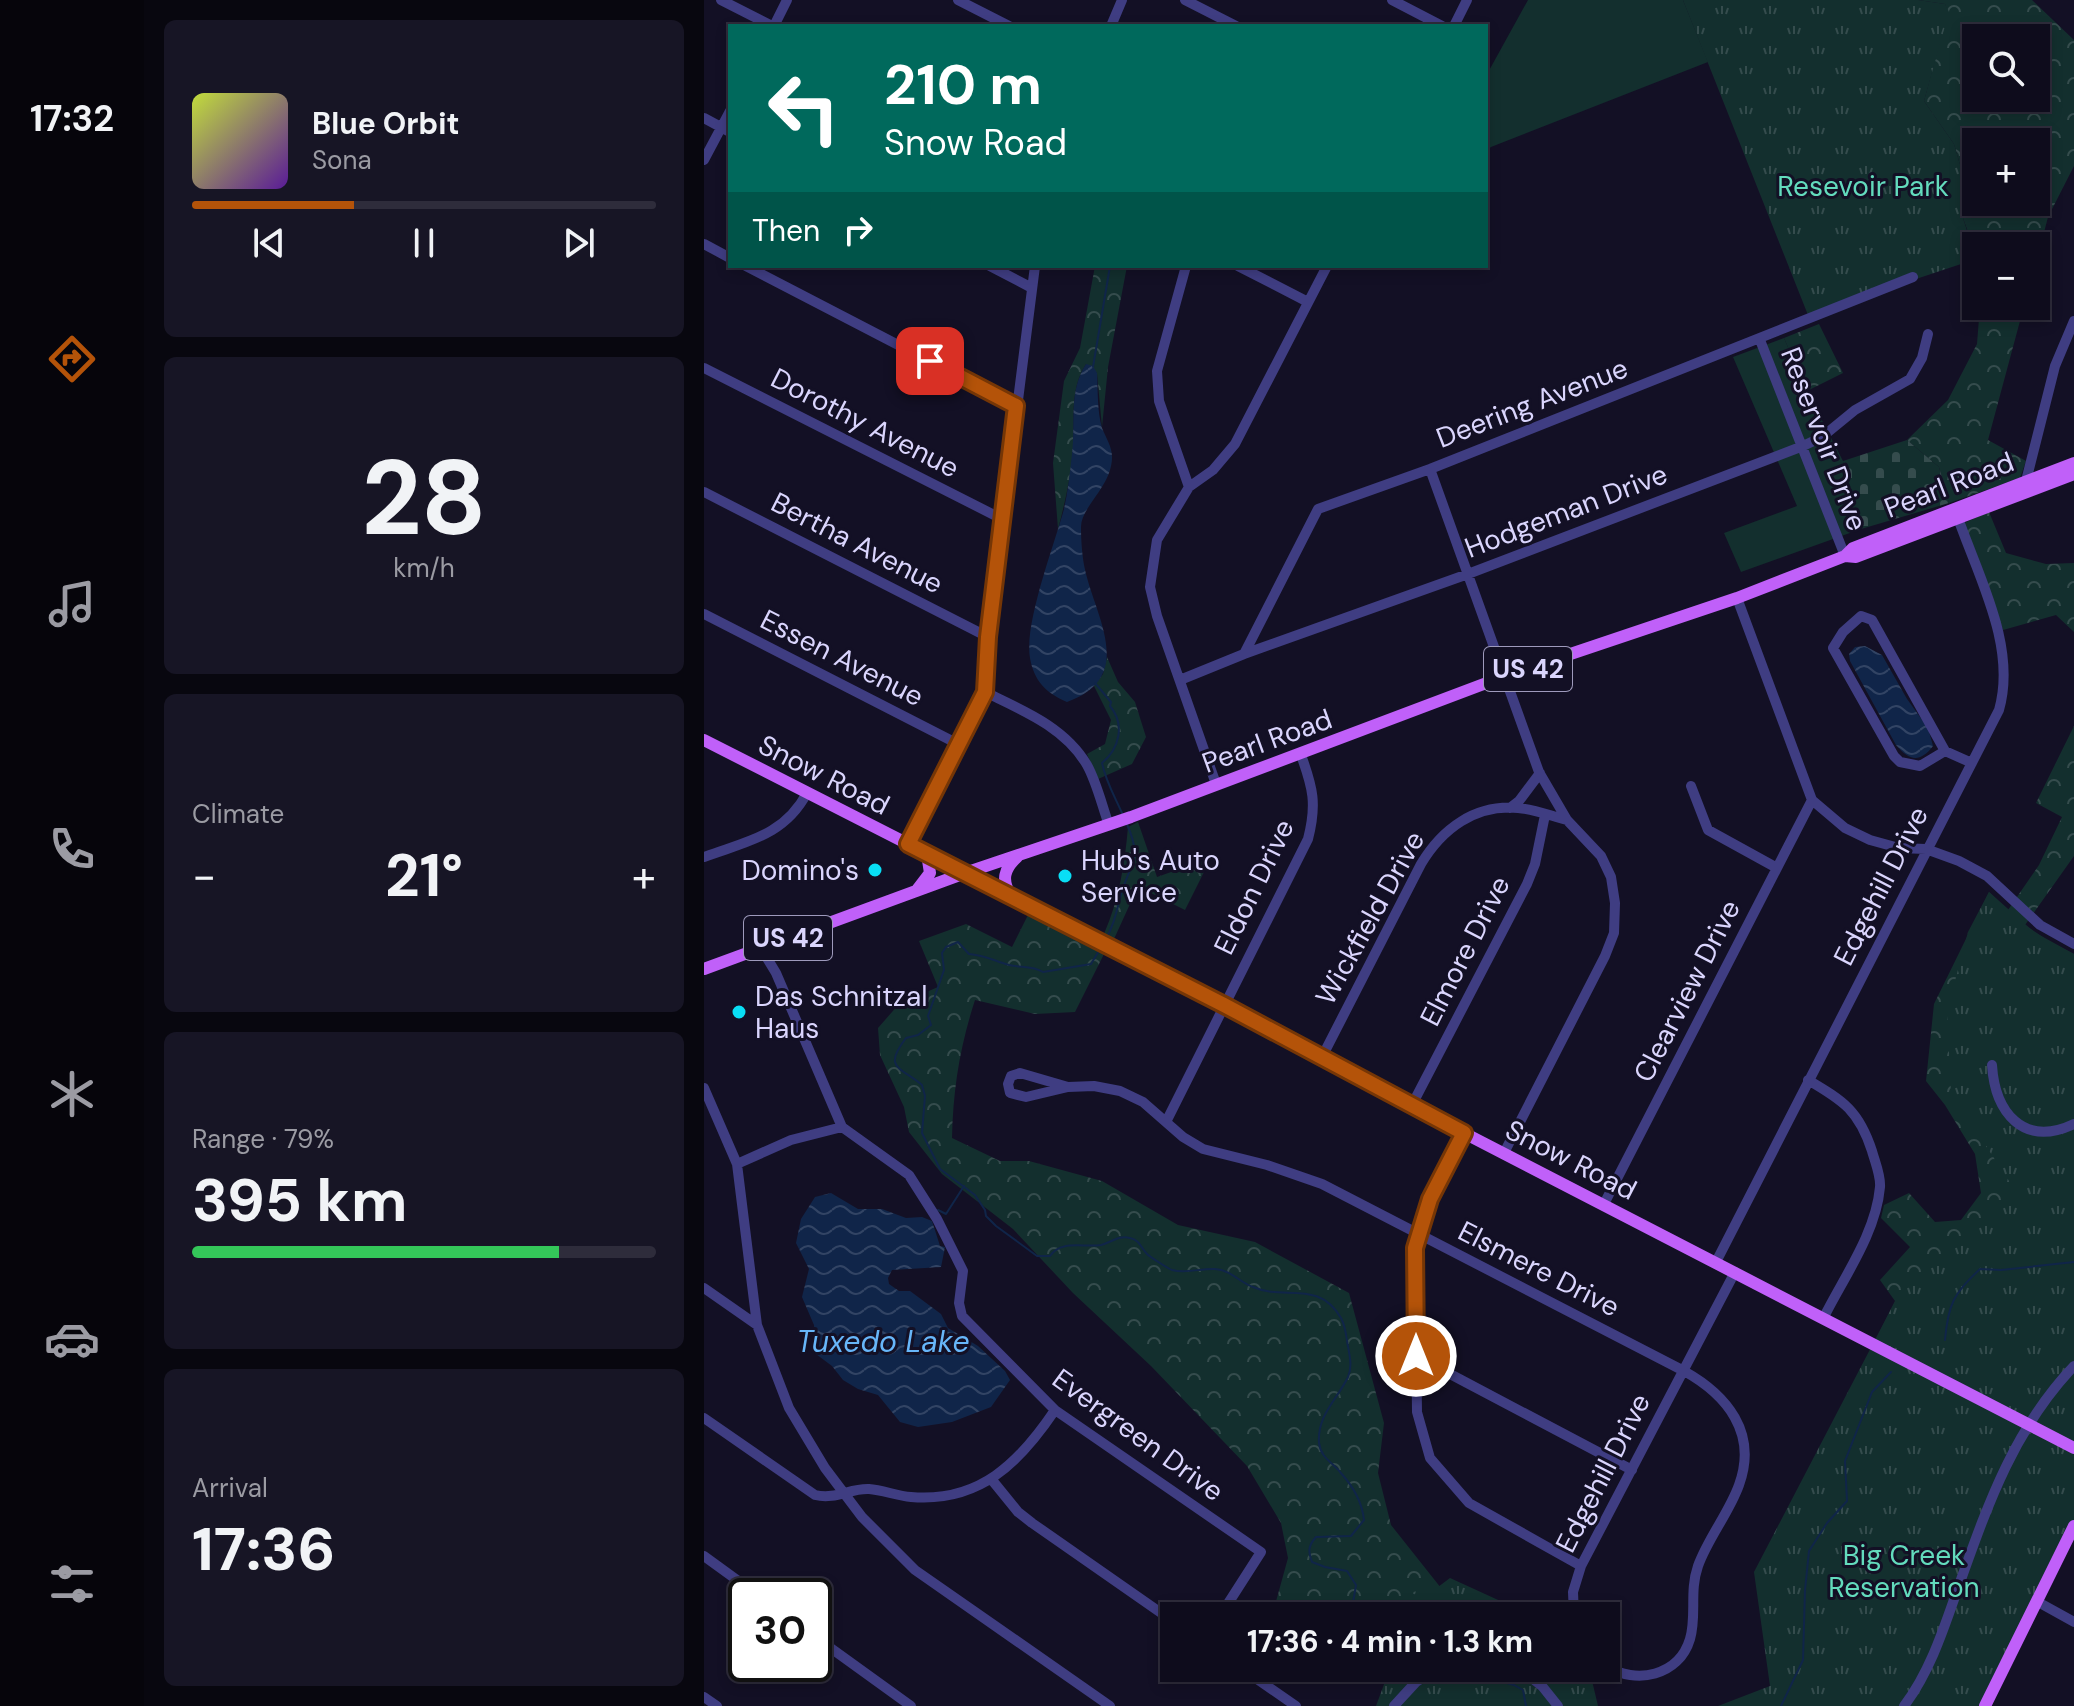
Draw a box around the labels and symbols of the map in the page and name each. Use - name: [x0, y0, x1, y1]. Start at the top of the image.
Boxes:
- park label: Resevoir Park: [1777, 168, 1949, 205]
- pin: [896, 327, 964, 395]
- street label: Reservoir Drive: [1772, 342, 1876, 536]
- street label: Deering Avenue: [1431, 349, 1633, 457]
- street label: Dorothy Avenue: [765, 360, 965, 486]
- street label: Pearl Road: [1879, 443, 2019, 527]
- street label: Hodgeman Drive: [1459, 455, 1673, 567]
- street label: Bertha Avenue: [765, 484, 949, 602]
- street label: Essen Avenue: [754, 601, 930, 715]
- road number: US 42: [1484, 647, 1572, 691]
- street label: Pearl Road: [1197, 700, 1337, 782]
- street label: Snow Road: [752, 726, 896, 824]
- street label: Edgehill Drive: [1825, 800, 1937, 972]
- street label: Eldon Drive: [1205, 813, 1303, 961]
- street label: Wickfield Drive: [1307, 825, 1433, 1011]
- place label: Hub's Auto Service: [1081, 842, 1220, 911]
- place label: Domino's: [741, 852, 859, 889]
- marker: Domino's: [866, 861, 884, 879]
- marker: Hub's Auto Service: [1056, 867, 1074, 885]
- street label: Elmore Drive: [1411, 870, 1519, 1032]
- street label: Clearview Drive: [1625, 894, 1749, 1088]
- road number: US 42: [744, 916, 832, 960]
- place label: Das Schnitzal Haus: [755, 978, 927, 1047]
- marker: Das Schnitzal Haus: [730, 1003, 748, 1021]
- street label: Snow Road: [1499, 1111, 1643, 1209]
- street label: Elsmere Drive: [1452, 1212, 1626, 1326]
- position arrow: [1374, 1314, 1458, 1398]
- water label: Tuxedo Lake: [796, 1322, 970, 1361]
- street label: Evergreen Drive: [1045, 1360, 1231, 1510]
- street label: Edgehill Drive: [1547, 1387, 1659, 1559]
- park label: Big Creek Reservation: [1828, 1537, 1980, 1606]
- speed limit sign: 30: [728, 1578, 832, 1682]

